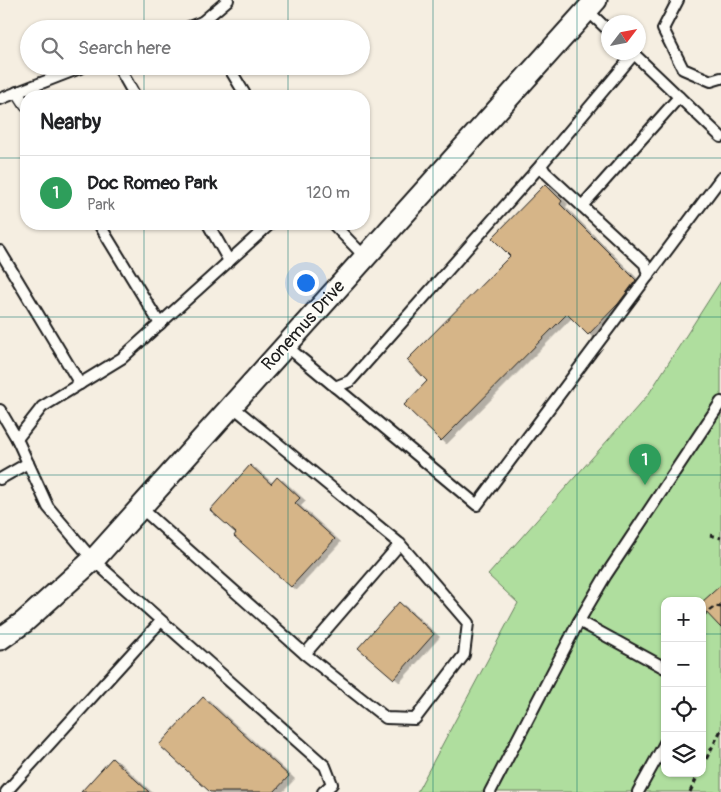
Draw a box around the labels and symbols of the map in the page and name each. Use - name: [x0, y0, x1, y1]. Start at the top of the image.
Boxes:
- north arrow: [601, 15, 646, 60]
- your location: [293, 270, 319, 296]
- street label: Ronemus Drive: [257, 275, 350, 375]
- pin: 1: [629, 444, 661, 485]

